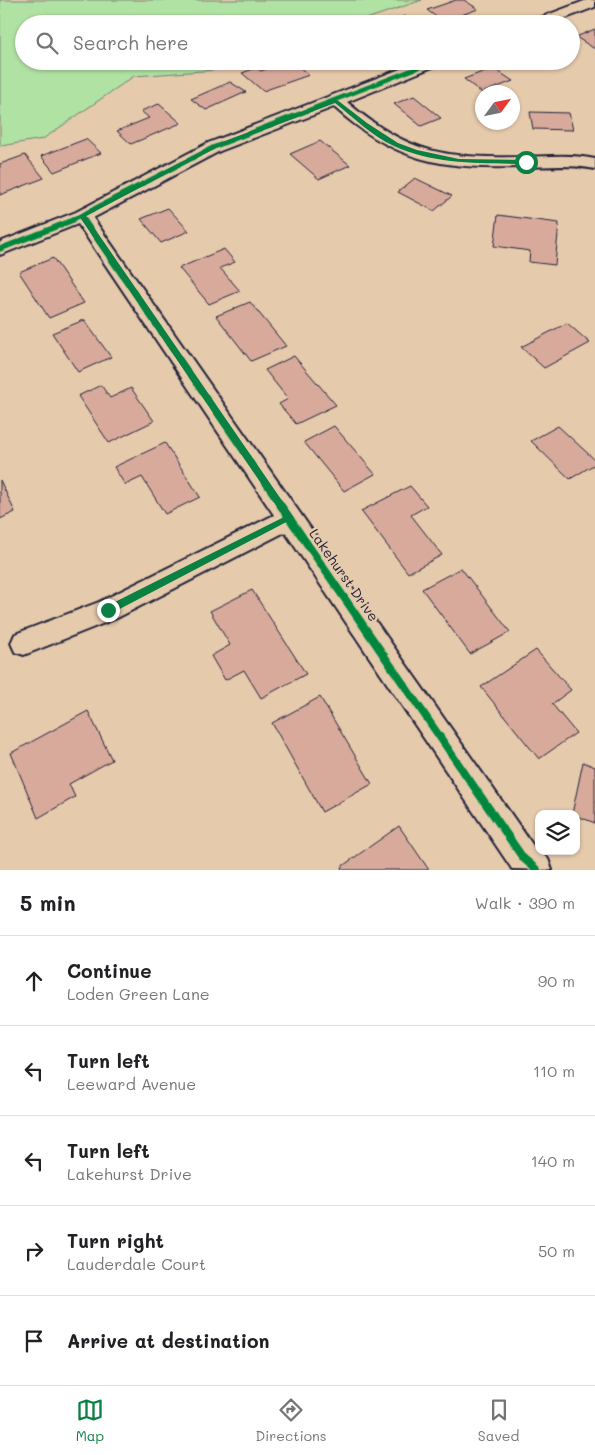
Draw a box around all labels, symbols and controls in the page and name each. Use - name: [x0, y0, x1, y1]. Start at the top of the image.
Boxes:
- search box: [15, 15, 580, 70]
- icon: search: [33, 29, 61, 57]
- text: Search here: [73, 30, 189, 55]
- north arrow: [475, 85, 520, 130]
- route start: [515, 151, 538, 174]
- street label: Lakehurst Drive: [305, 525, 384, 625]
- route end: [97, 599, 120, 622]
- map controls: [535, 810, 580, 855]
- button: layers: [535, 810, 580, 855]
- text: 5 min: [20, 889, 76, 916]
- text: Walk · 390 m: [475, 892, 575, 913]
- text: Continue: [67, 958, 152, 983]
- icon: ahead: [20, 967, 48, 995]
- text: 90 m: [538, 970, 575, 991]
- text: Loden Green Lane: [67, 983, 210, 1004]
- text: Turn left: [67, 1048, 150, 1073]
- icon: left: [20, 1057, 48, 1085]
- text: 110 m: [533, 1060, 575, 1081]
- text: Leeward Avenue: [67, 1073, 196, 1094]
- text: Turn left: [67, 1138, 150, 1163]
- icon: left: [20, 1147, 48, 1175]
- text: 140 m: [531, 1150, 575, 1171]
- text: Lakehurst Drive: [67, 1163, 192, 1184]
- text: Turn right: [67, 1228, 164, 1253]
- icon: right: [20, 1237, 48, 1265]
- text: 50 m: [538, 1240, 575, 1261]
- text: Lauderdale Court: [67, 1253, 206, 1274]
- icon: arrive: [20, 1327, 48, 1355]
- text: Arrive at destination: [67, 1328, 270, 1353]
- tab: Map: [76, 1396, 104, 1445]
- tab: Directions: [255, 1396, 327, 1445]
- tab: Saved: [478, 1396, 519, 1445]

